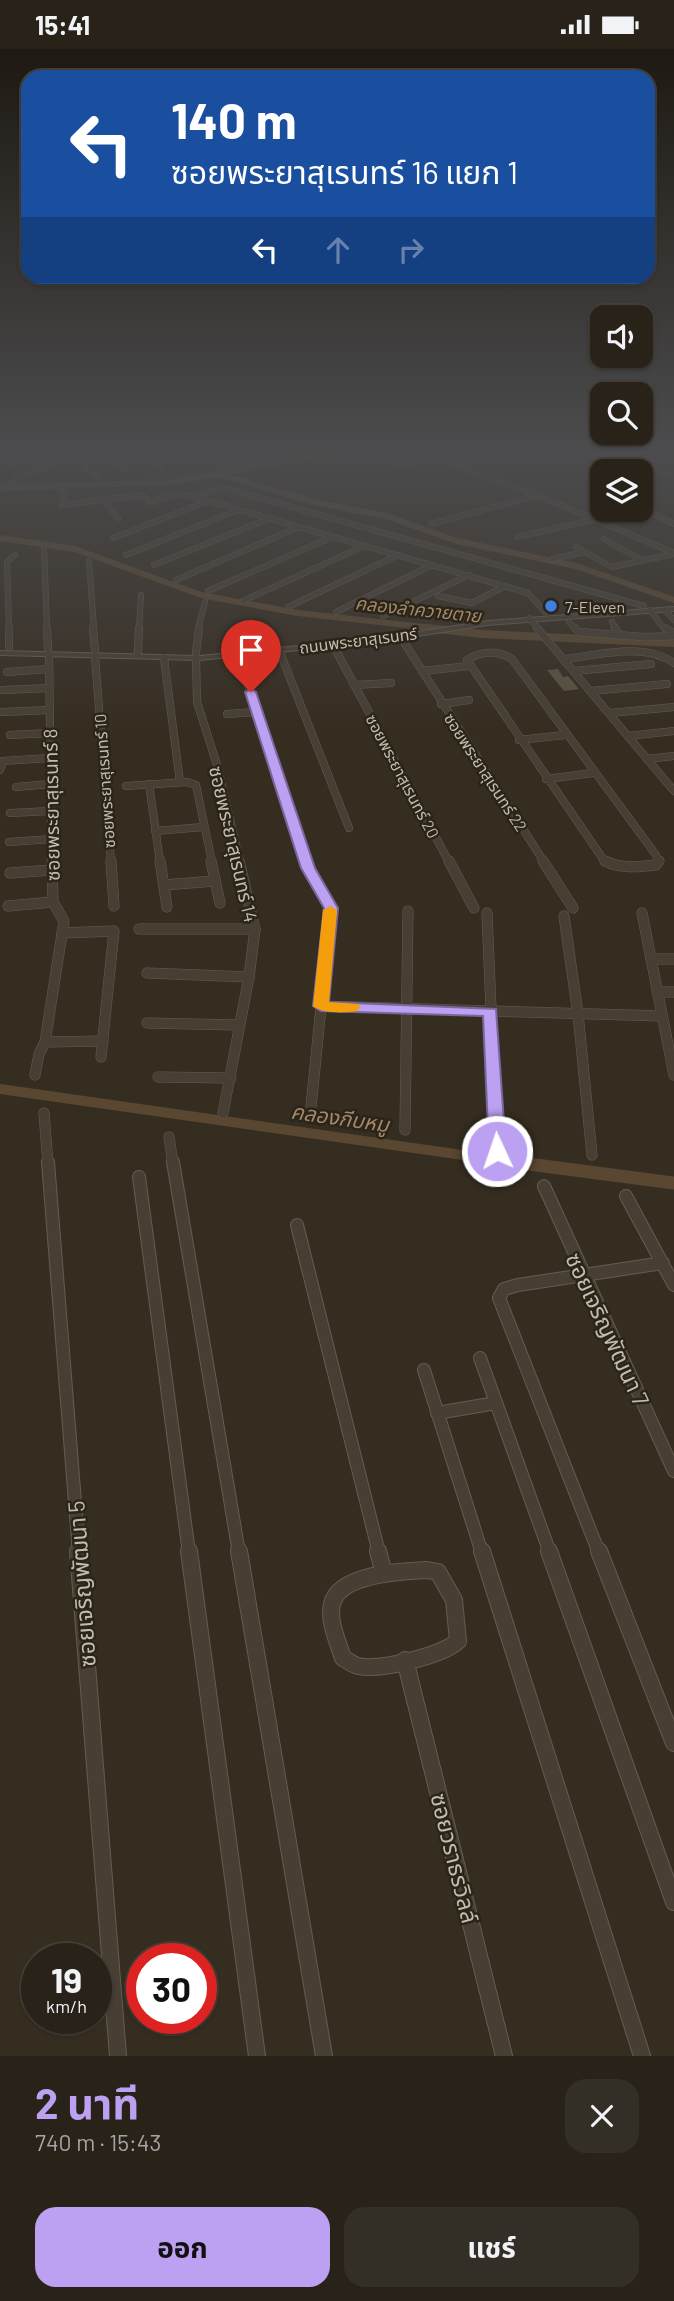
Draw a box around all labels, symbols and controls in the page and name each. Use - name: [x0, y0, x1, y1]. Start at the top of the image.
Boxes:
- text: 15:41: [35, 9, 90, 40]
- text: 140 m: [171, 90, 297, 149]
- icon: left: [56, 98, 147, 189]
- text: ซอยพระยาสุเรนทร์ 16 แยก 1: [171, 152, 518, 190]
- icon: left: [246, 231, 284, 269]
- icon: ahead: [319, 231, 357, 269]
- icon: right: [392, 231, 430, 269]
- map controls: [590, 305, 653, 522]
- button: sound: [590, 305, 653, 368]
- button: search: [590, 382, 653, 445]
- button: layers: [590, 459, 653, 522]
- water label: คลองลำควายตาย: [354, 591, 483, 627]
- place label: 7-Eleven: [565, 597, 625, 616]
- marker: 7-Eleven: [543, 598, 559, 614]
- pin: [221, 620, 281, 692]
- street label: ถนนพระยาสุเรนทร์: [298, 623, 419, 658]
- icon: arrive: [232, 631, 270, 669]
- street label: ซอยพระยาสุเรนทร์ 22: [440, 709, 531, 835]
- street label: ซอยพระยาสุเรนทร์ 20: [361, 711, 444, 842]
- street label: ซอยพระยาสุเรนทร์ 10: [90, 713, 119, 849]
- street label: ซอยพระยาสุเรนทร์ 8: [38, 729, 65, 881]
- street label: ซอยพระยาสุเรนทร์ 14: [204, 764, 263, 925]
- water label: คลองกีบหมู: [289, 1098, 393, 1139]
- position arrow: [460, 1114, 534, 1188]
- street label: ซอยเจริญพัฒนา 7: [560, 1248, 656, 1410]
- street label: ซอยเจริญพัฒนา 5: [61, 1500, 101, 1668]
- street label: ซอยวราธรวิลล์: [425, 1790, 485, 1926]
- speed limit sign: 30: [126, 1943, 217, 2034]
- text: 19: [51, 1958, 82, 2000]
- text: km/h: [46, 1995, 87, 2017]
- text: 2 นาที: [35, 2077, 139, 2127]
- button: close: [565, 2079, 639, 2153]
- text: 740 m · 15:43: [35, 2128, 161, 2156]
- button: ออก: [35, 2207, 330, 2287]
- button: แชร์: [344, 2207, 639, 2287]

